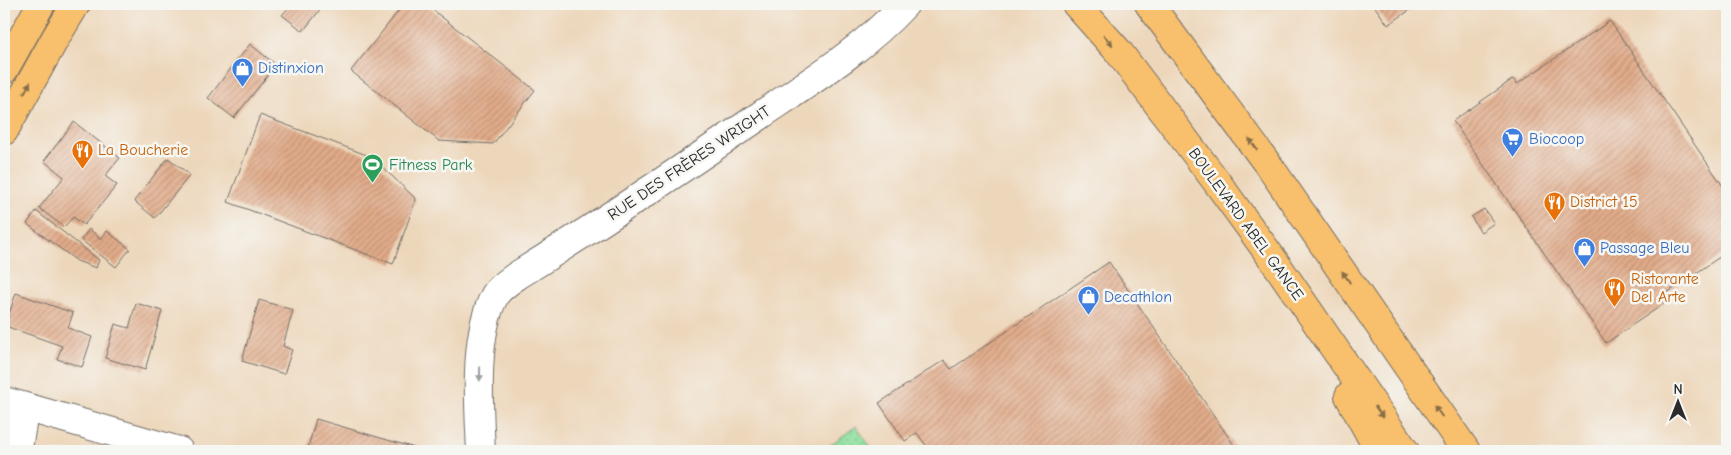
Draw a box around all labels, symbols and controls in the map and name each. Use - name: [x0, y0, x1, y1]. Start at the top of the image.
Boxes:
- one-way arrow: [1102, 34, 1114, 46]
- shop icon: Distinxion: [230, 56, 254, 87]
- place label: Distinxion: [258, 59, 324, 77]
- one-way arrow: [23, 81, 31, 95]
- street label: RUE DES FRÈRES WRIGHT: [604, 101, 774, 224]
- supermarket icon: Biocoop: [1501, 127, 1525, 158]
- place label: Biocoop: [1529, 130, 1584, 148]
- one-way arrow: [1248, 137, 1258, 151]
- restaurant icon: La Boucherie: [70, 138, 94, 169]
- place label: La Boucherie: [98, 141, 188, 159]
- street label: BOULEVARD ABEL GANCE: [1185, 144, 1307, 304]
- sports icon: Fitness Park: [361, 153, 385, 184]
- place label: Fitness Park: [389, 156, 473, 174]
- restaurant icon: District 15: [1542, 190, 1566, 221]
- place label: District 15: [1570, 193, 1638, 211]
- shop icon: Passage Bleu: [1572, 236, 1596, 267]
- place label: Passage Bleu: [1600, 239, 1690, 257]
- one-way arrow: [1341, 270, 1351, 284]
- place label: Ristorante Del Arte: [1631, 270, 1699, 306]
- restaurant icon: Ristorante Del Arte: [1603, 276, 1627, 307]
- shop icon: Decathlon: [1076, 285, 1100, 316]
- place label: Decathlon: [1104, 288, 1172, 306]
- one-way arrow: [475, 367, 483, 383]
- north arrow: [1654, 378, 1704, 428]
- text: N: [1673, 381, 1683, 398]
- one-way arrow: [1433, 404, 1443, 418]
- one-way arrow: [1374, 405, 1383, 419]

